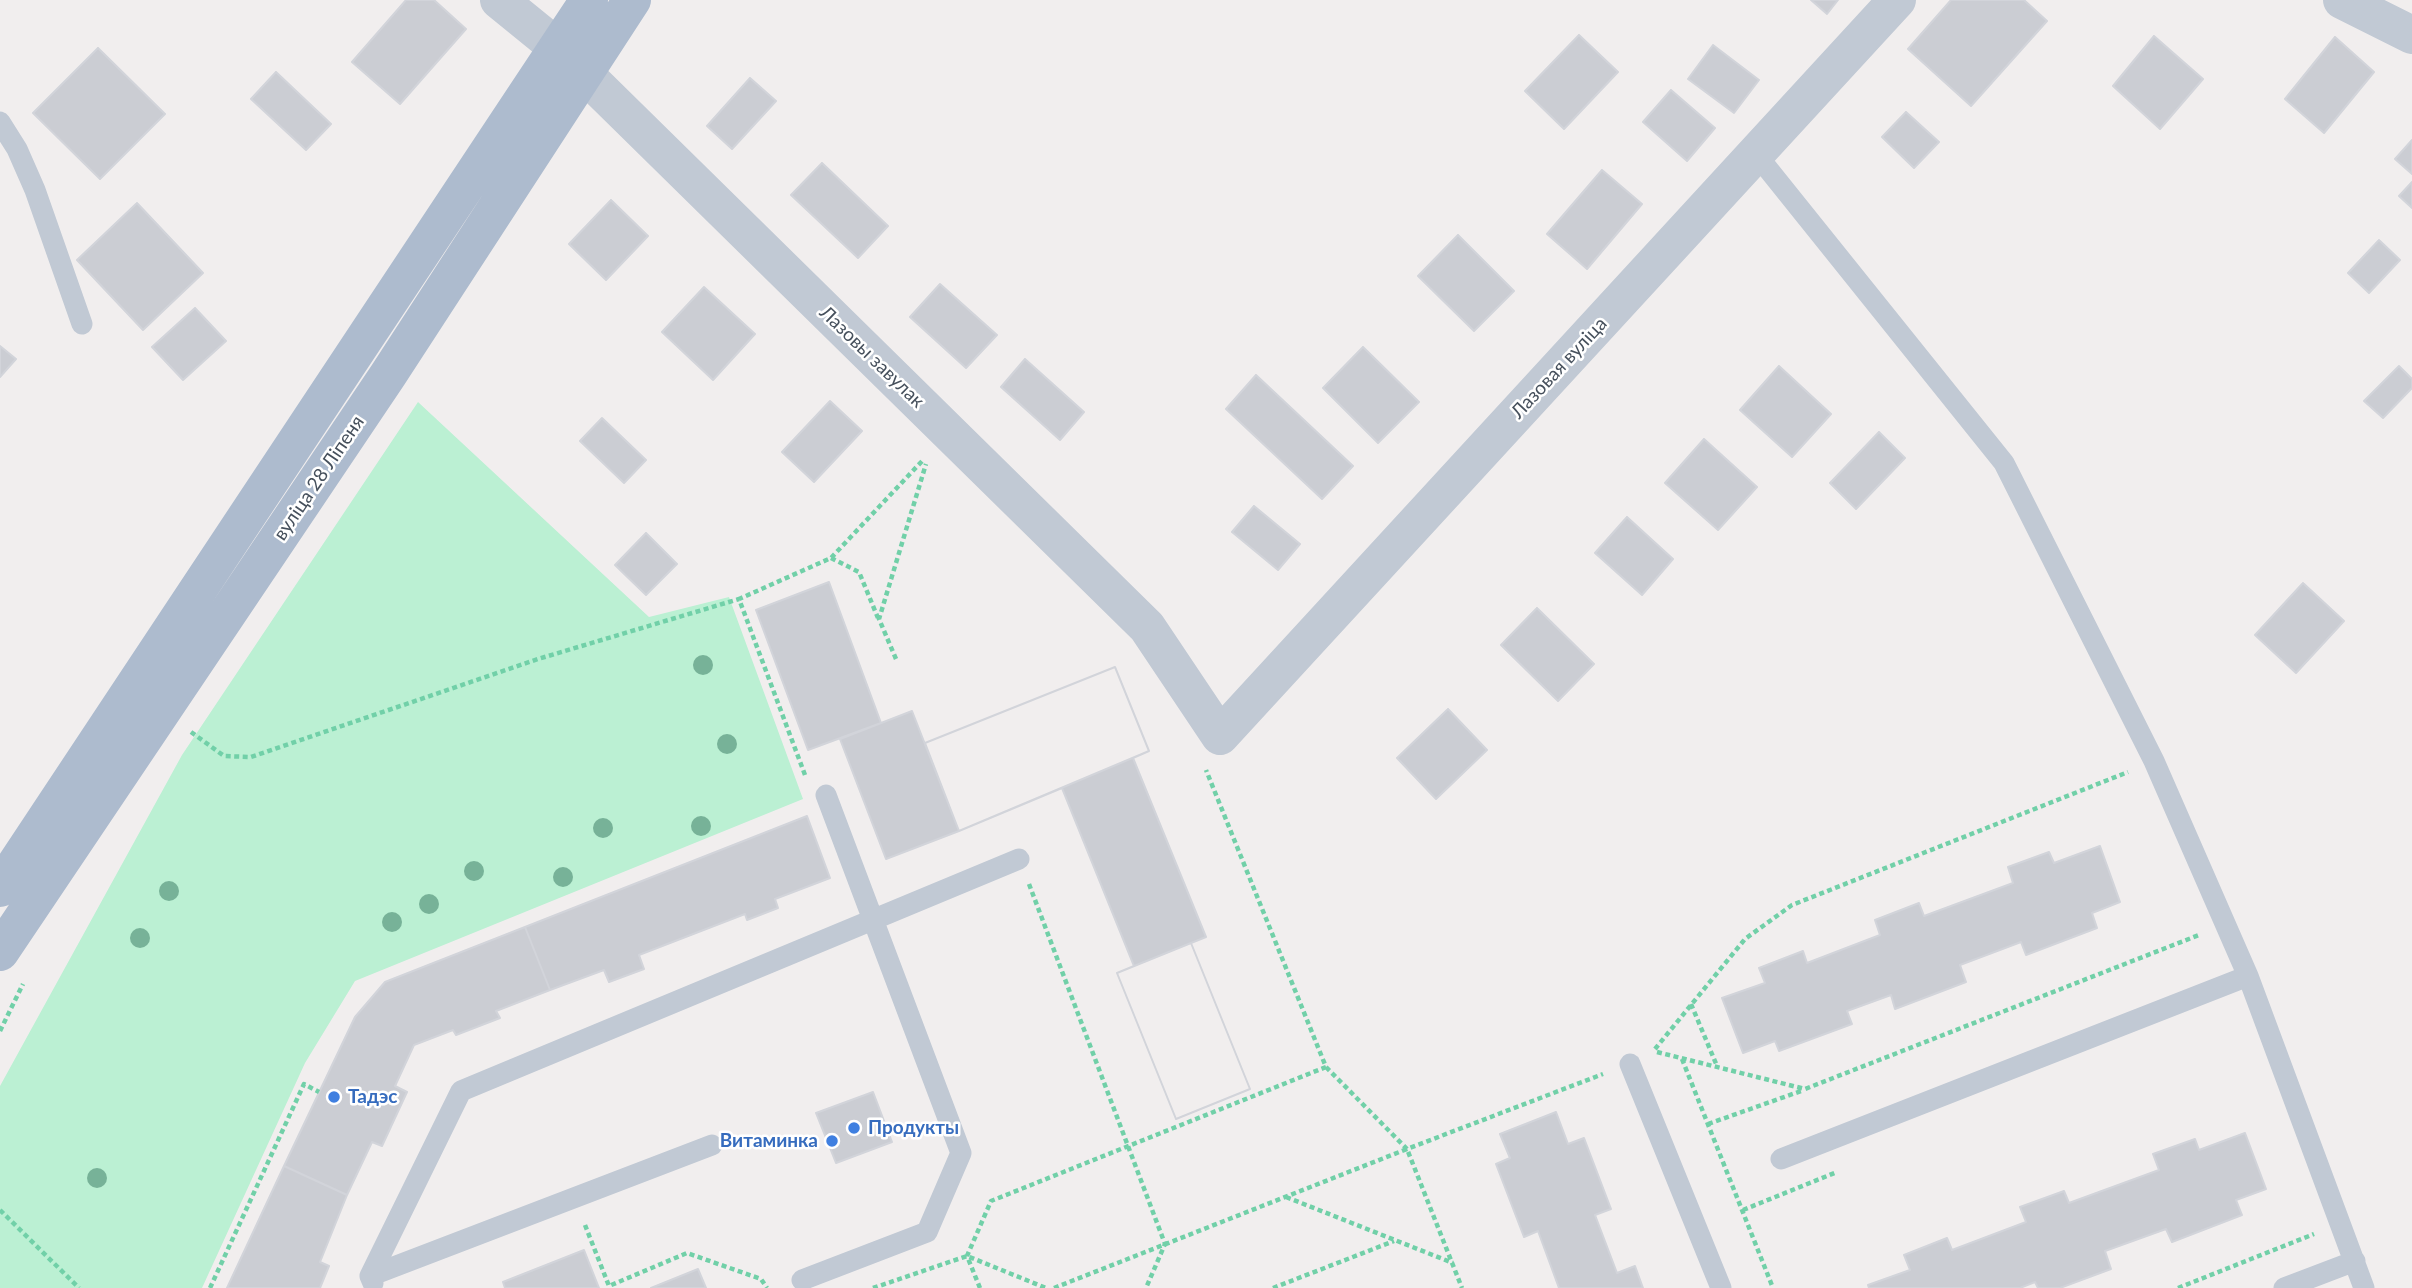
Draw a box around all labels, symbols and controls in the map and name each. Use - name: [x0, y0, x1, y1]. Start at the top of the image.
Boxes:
- street label: Лазовы завулак: [815, 301, 929, 413]
- street label: Лазовая вуліца: [1506, 313, 1612, 423]
- street label: вуліца 28 Ліпеня: [269, 411, 369, 545]
- place label: Тадэс: [348, 1086, 397, 1108]
- marker: Тадэс: [326, 1089, 342, 1105]
- place label: Продукты: [868, 1117, 959, 1139]
- marker: Продукты: [846, 1120, 862, 1136]
- place label: Витаминка: [720, 1130, 818, 1152]
- marker: Витаминка: [824, 1133, 840, 1149]

